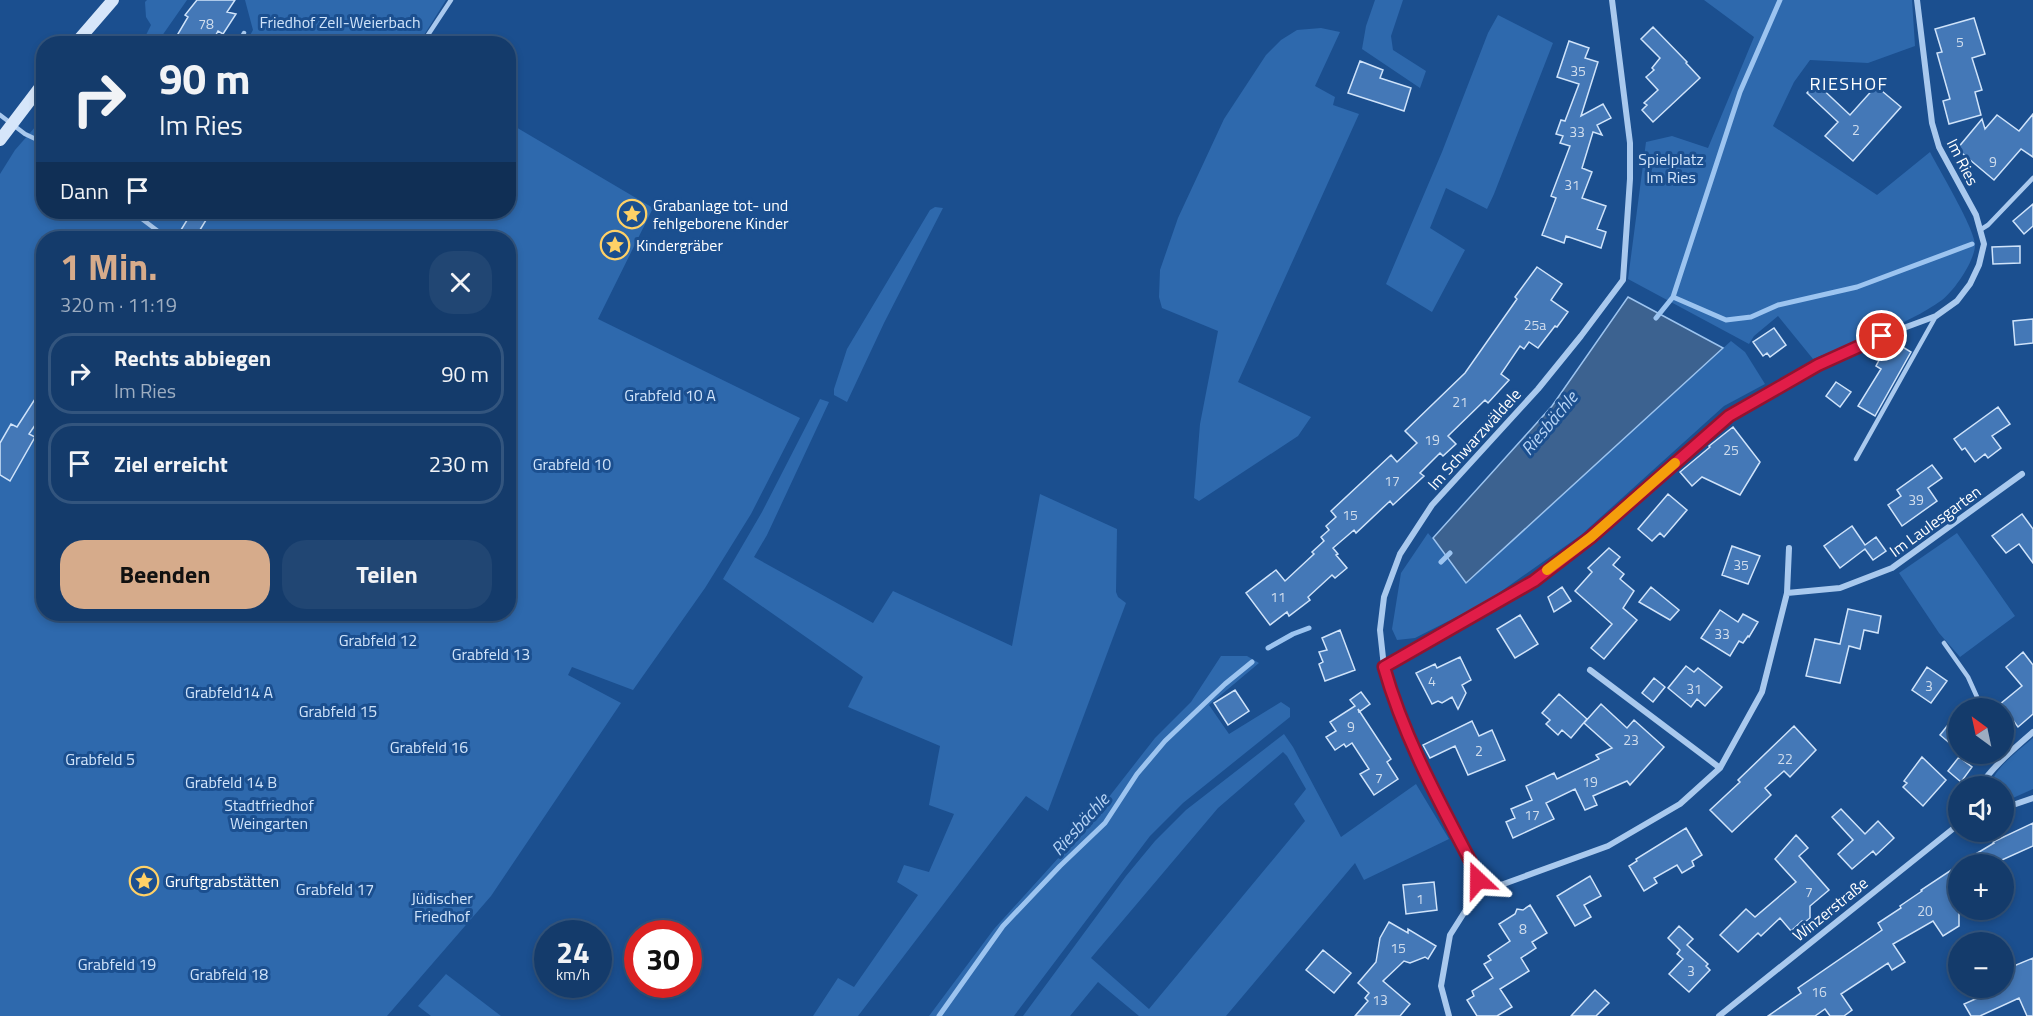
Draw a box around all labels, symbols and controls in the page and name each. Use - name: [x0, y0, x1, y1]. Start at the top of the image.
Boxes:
- park label: Friedhof Zell-Weierbach: [259, 10, 421, 34]
- house number: 78: [198, 13, 214, 34]
- house number: 5: [1956, 31, 1964, 52]
- text: 90 m: [159, 46, 251, 110]
- icon: right: [60, 60, 138, 138]
- house number: 35: [1570, 60, 1586, 81]
- district label: RIESHOF: [1809, 70, 1889, 97]
- text: Im Ries: [159, 104, 243, 145]
- house number: 2: [1852, 119, 1860, 140]
- house number: 33: [1569, 121, 1585, 142]
- street label: Im Ries: [1941, 134, 1985, 190]
- park label: Spielplatz Im Ries: [1638, 147, 1704, 189]
- house number: 9: [1989, 151, 1997, 172]
- text: Dann: [60, 174, 109, 208]
- icon: arrive: [121, 174, 154, 207]
- house number: 31: [1564, 174, 1580, 195]
- place label: Grabanlage tot- und fehlgeborene Kinder: [653, 193, 789, 235]
- place icon: Grabanlage tot- und fehlgeborene Kinder: [616, 198, 648, 230]
- place icon: Kindergräber: [599, 229, 631, 261]
- place label: Kindergräber: [636, 233, 723, 257]
- text: 1 Min.: [60, 239, 157, 294]
- button: close: [429, 251, 492, 314]
- text: 320 m · 11:19: [60, 289, 177, 320]
- pin: [1856, 310, 1907, 361]
- house number: 25a: [1524, 314, 1546, 335]
- icon: arrive: [1865, 319, 1898, 352]
- text: Rechts abbiegen: [114, 341, 271, 375]
- icon: right: [63, 357, 96, 390]
- text: 90 m: [441, 357, 489, 391]
- text: Im Ries: [114, 375, 176, 406]
- park label: Grabfeld 10 A: [624, 383, 716, 407]
- street label: Im Schwarzwäldele: [1422, 383, 1526, 495]
- water label: Riesbächle: [1514, 384, 1585, 461]
- house number: 21: [1452, 391, 1468, 412]
- house number: 19: [1424, 429, 1440, 450]
- house number: 25: [1723, 439, 1739, 460]
- icon: arrive: [63, 447, 96, 480]
- text: Ziel erreicht: [114, 447, 228, 481]
- text: 230 m: [429, 447, 489, 481]
- park label: Grabfeld 10: [533, 452, 611, 476]
- house number: 17: [1384, 470, 1400, 491]
- street label: Im Laulesgarten: [1884, 479, 1986, 563]
- house number: 39: [1908, 489, 1924, 510]
- house number: 15: [1342, 504, 1358, 525]
- button: Beenden: [60, 540, 270, 609]
- button: Teilen: [282, 540, 492, 609]
- house number: 35: [1733, 554, 1749, 575]
- house number: 11: [1270, 586, 1286, 607]
- house number: 33: [1714, 623, 1730, 644]
- park label: Grabfeld 12: [339, 628, 417, 652]
- park label: Grabfeld 13: [452, 642, 530, 666]
- house number: 4: [1428, 670, 1436, 691]
- house number: 3: [1925, 675, 1933, 696]
- house number: 31: [1686, 678, 1702, 699]
- park label: Grabfeld14 A: [185, 680, 274, 704]
- north arrow: [1948, 698, 2014, 764]
- map controls: [1948, 698, 2014, 998]
- park label: Grabfeld 15: [299, 699, 377, 723]
- house number: 9: [1347, 716, 1355, 737]
- house number: 23: [1623, 729, 1639, 750]
- park label: Grabfeld 16: [390, 735, 468, 759]
- house number: 2: [1475, 740, 1483, 761]
- park label: Grabfeld 5: [65, 747, 135, 771]
- house number: 22: [1777, 748, 1793, 769]
- house number: 7: [1375, 767, 1383, 788]
- park label: Grabfeld 14 B: [185, 770, 277, 794]
- house number: 19: [1582, 771, 1598, 792]
- button: sound: [1948, 776, 2014, 842]
- water label: Riesbächle: [1044, 785, 1117, 861]
- park label: Stadtfriedhof Weingarten: [224, 793, 314, 835]
- house number: 17: [1524, 804, 1540, 825]
- position arrow: [1446, 848, 1510, 912]
- button: +: [1948, 854, 2014, 920]
- place icon: Gruftgrabstätten: [128, 865, 160, 897]
- place label: Gruftgrabstätten: [165, 869, 279, 893]
- street label: Winzerstraße: [1787, 871, 1873, 947]
- park label: Grabfeld 17: [296, 877, 374, 901]
- house number: 7: [1805, 881, 1813, 902]
- park label: Jüdischer Friedhof: [411, 886, 473, 928]
- house number: 1: [1416, 888, 1424, 909]
- house number: 20: [1917, 900, 1933, 921]
- house number: 8: [1519, 918, 1527, 939]
- speed limit sign: 30: [624, 920, 702, 998]
- text: 24: [556, 929, 590, 975]
- button: −: [1948, 932, 2014, 998]
- house number: 15: [1390, 937, 1406, 958]
- park label: Grabfeld 19: [78, 952, 156, 976]
- house number: 3: [1687, 960, 1695, 981]
- park label: Grabfeld 18: [190, 962, 268, 986]
- text: km/h: [556, 963, 590, 986]
- house number: 16: [1811, 981, 1827, 1002]
- house number: 13: [1372, 989, 1388, 1010]

